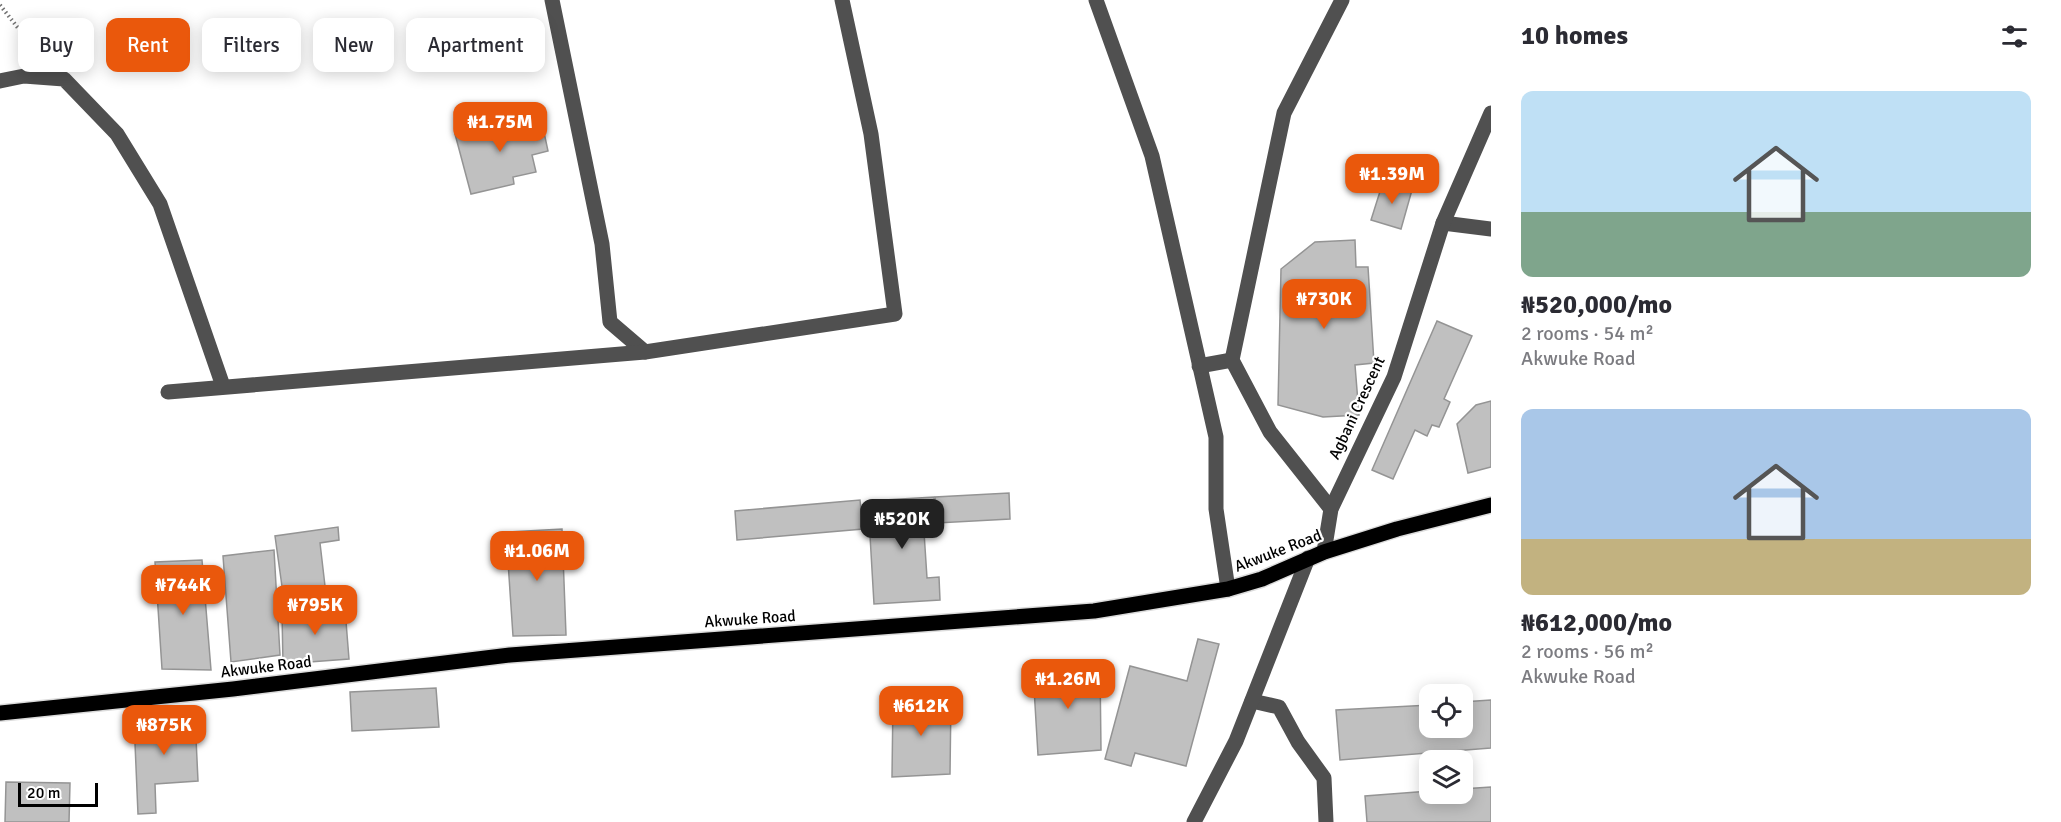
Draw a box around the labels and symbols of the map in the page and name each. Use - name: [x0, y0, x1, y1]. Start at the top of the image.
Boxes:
- pin: ₦1.75M: [451, 102, 549, 153]
- pin: ₦1.39M: [1343, 154, 1441, 205]
- pin: ₦730K: [1282, 279, 1366, 330]
- street label: Agbani Crescent: [1324, 353, 1390, 463]
- pin: ₦520K: [860, 499, 944, 550]
- street label: Akwuke Road: [1232, 525, 1324, 577]
- pin: ₦1.06M: [488, 531, 586, 582]
- pin: ₦744K: [141, 565, 225, 616]
- pin: ₦795K: [273, 585, 357, 636]
- street label: Akwuke Road: [704, 606, 796, 632]
- street label: Akwuke Road: [219, 651, 313, 683]
- pin: ₦1.26M: [1019, 659, 1117, 710]
- pin: ₦612K: [879, 686, 963, 737]
- pin: ₦875K: [122, 705, 206, 756]
- scale bar: [18, 780, 98, 808]

